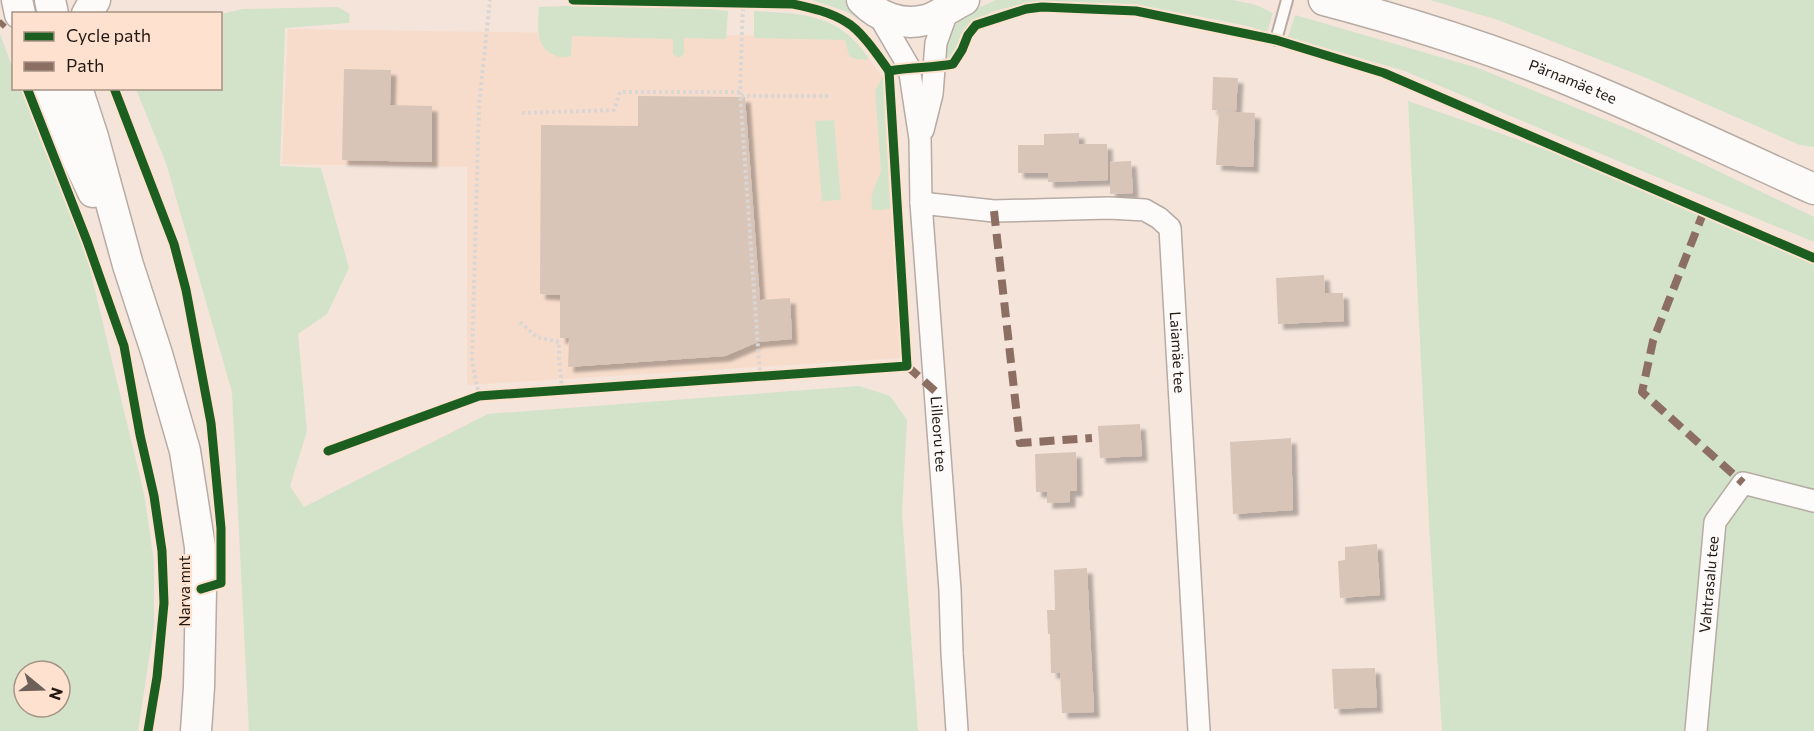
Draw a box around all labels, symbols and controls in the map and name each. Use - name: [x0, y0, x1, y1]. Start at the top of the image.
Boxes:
- legend: [12, 12, 222, 90]
- text: Cycle path: [66, 24, 151, 46]
- text: Path: [66, 54, 104, 76]
- street label: Pärnamäe tee: [1527, 55, 1620, 107]
- street label: Laiamäe tee: [1167, 311, 1190, 394]
- street label: Lilleoru tee: [927, 395, 951, 473]
- street label: Vahtrasalu tee: [1695, 535, 1722, 634]
- street label: Narva mnt: [175, 555, 193, 627]
- north arrow: [12, 659, 72, 719]
- text: N: [46, 685, 68, 703]

